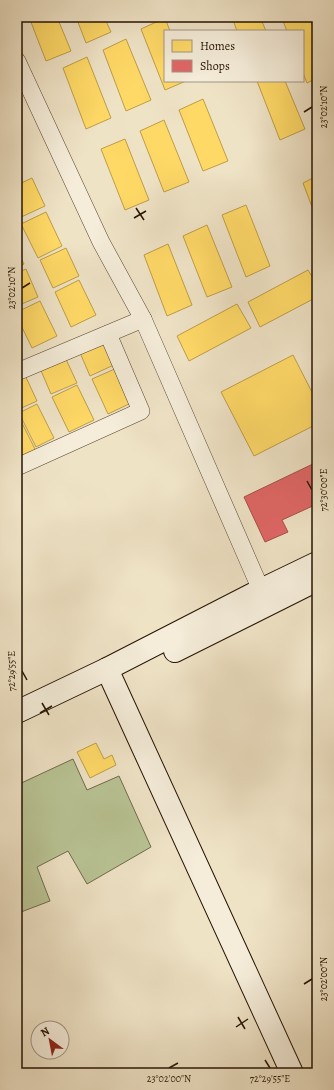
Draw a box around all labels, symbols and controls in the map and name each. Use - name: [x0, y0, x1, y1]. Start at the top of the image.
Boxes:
- legend: [164, 30, 304, 82]
- text: Homes: [200, 38, 235, 54]
- text: Shops: [200, 58, 230, 74]
- text: 23°02'10"N: [317, 86, 330, 128]
- text: 23°02'10"N: [5, 267, 18, 309]
- text: 72°30'00"E: [317, 469, 330, 511]
- text: 72°29'55"E: [5, 651, 18, 691]
- text: 23°02'00"N: [317, 957, 330, 1001]
- north arrow: [30, 1020, 70, 1060]
- text: N: [38, 1023, 52, 1040]
- text: 23°02'00"N: [147, 1072, 191, 1085]
- text: 72°29'55"E: [250, 1072, 290, 1085]

